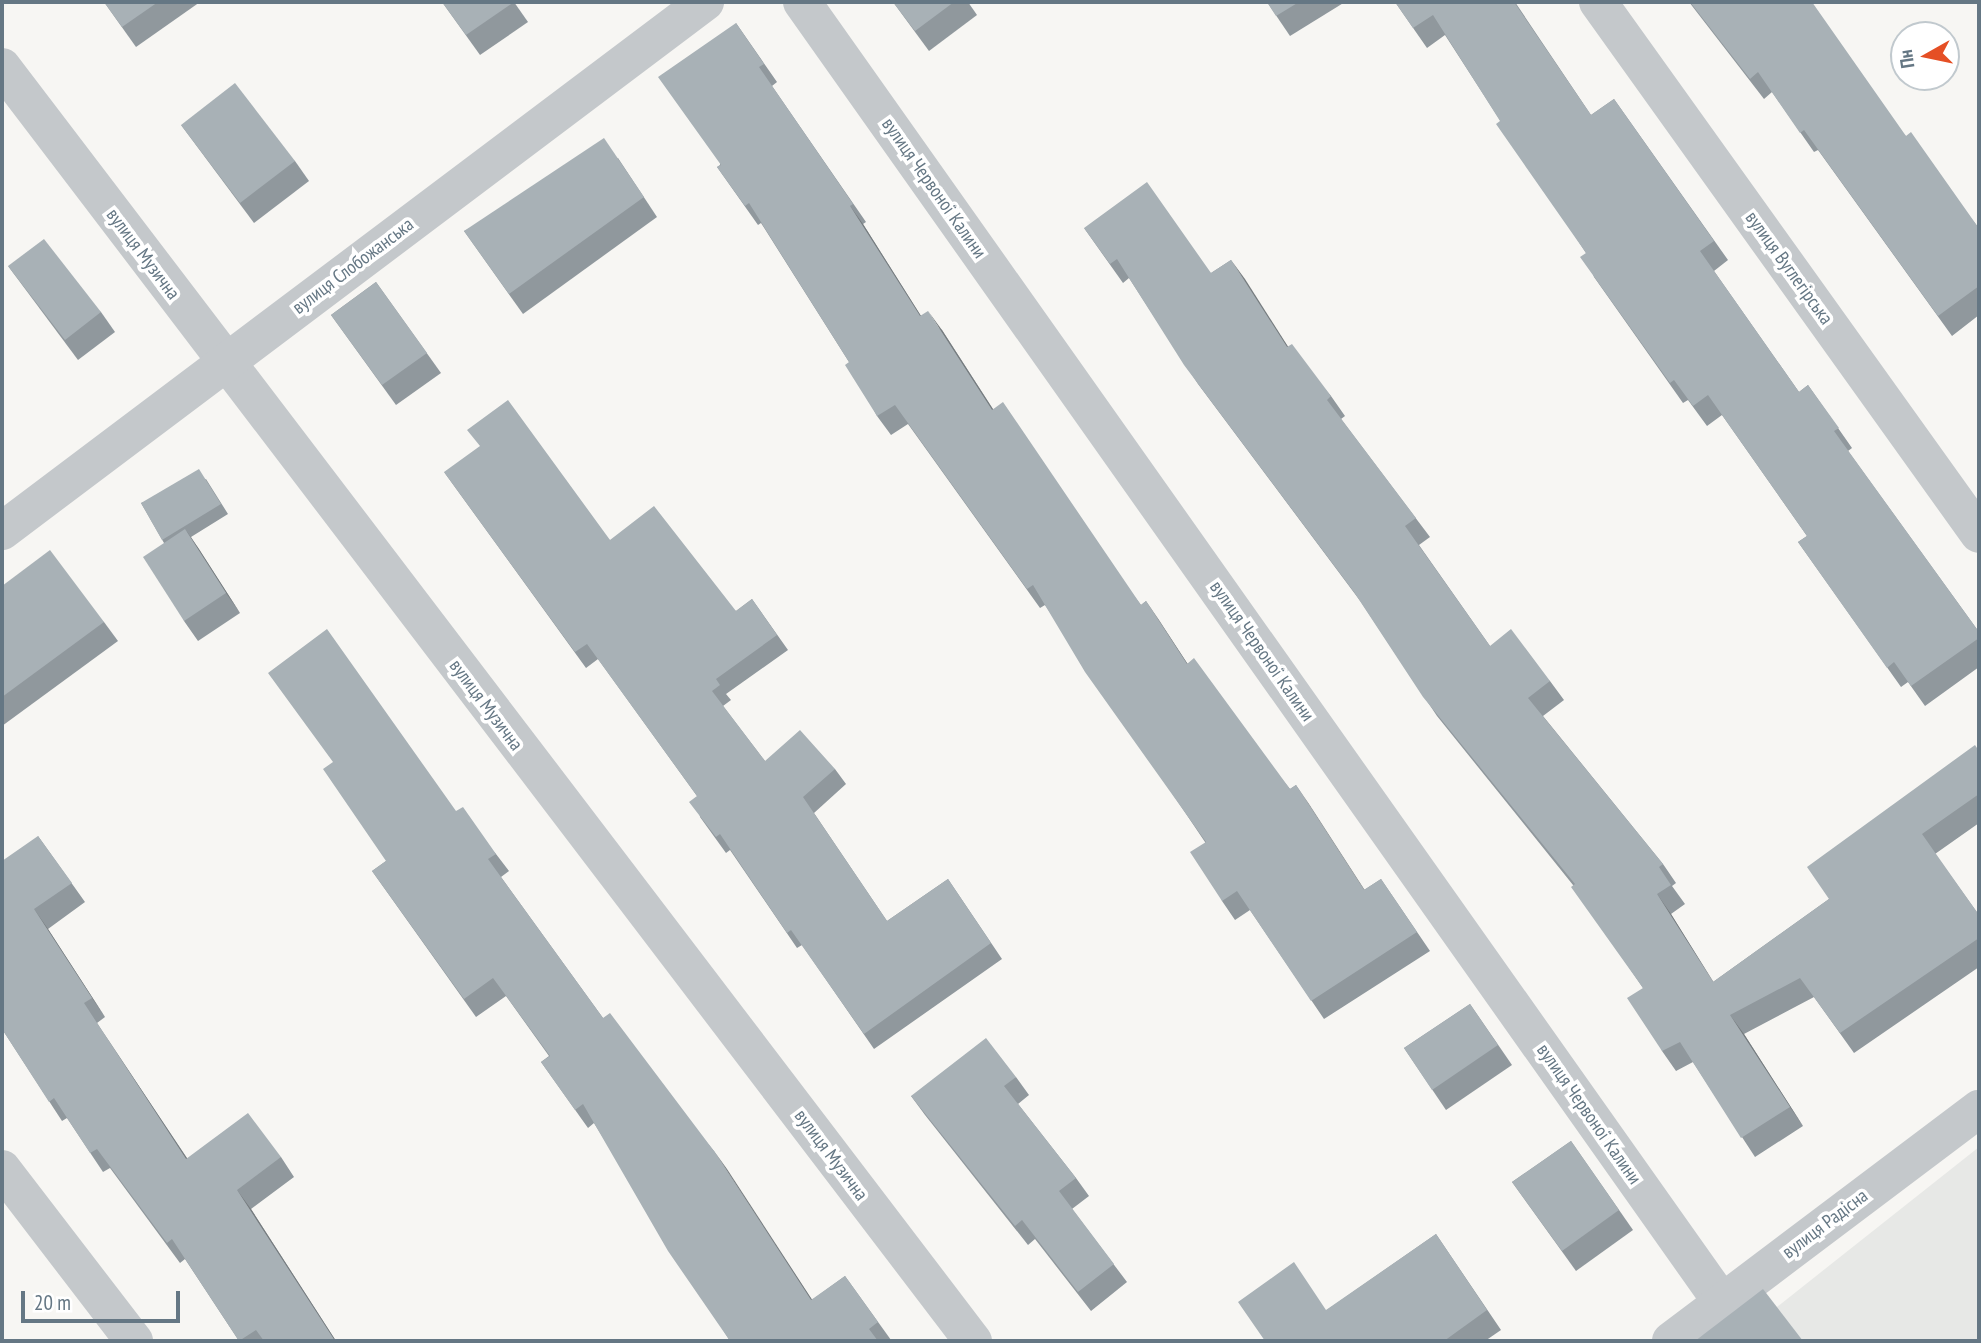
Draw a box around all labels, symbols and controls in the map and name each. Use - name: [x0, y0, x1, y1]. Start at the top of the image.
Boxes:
- north arrow: [1890, 21, 1960, 91]
- text: Пн: [1893, 48, 1920, 70]
- street label: вулиця Червоної Калини: [877, 113, 991, 263]
- street label: вулиця Музична: [101, 204, 185, 304]
- street label: вулиця Вуглегірська: [1740, 207, 1838, 329]
- street label: вулиця Слобожанська: [288, 213, 418, 319]
- street label: вулиця Червоної Калини: [1205, 576, 1319, 726]
- street label: вулиця Музична: [444, 655, 528, 755]
- street label: вулиця Червоної Калини: [1532, 1039, 1646, 1189]
- street label: вулиця Музична: [789, 1105, 873, 1205]
- street label: вулиця Радісна: [1778, 1184, 1872, 1264]
- scale bar: [24, 1276, 184, 1320]
- text: 20 m: [34, 1289, 71, 1316]

